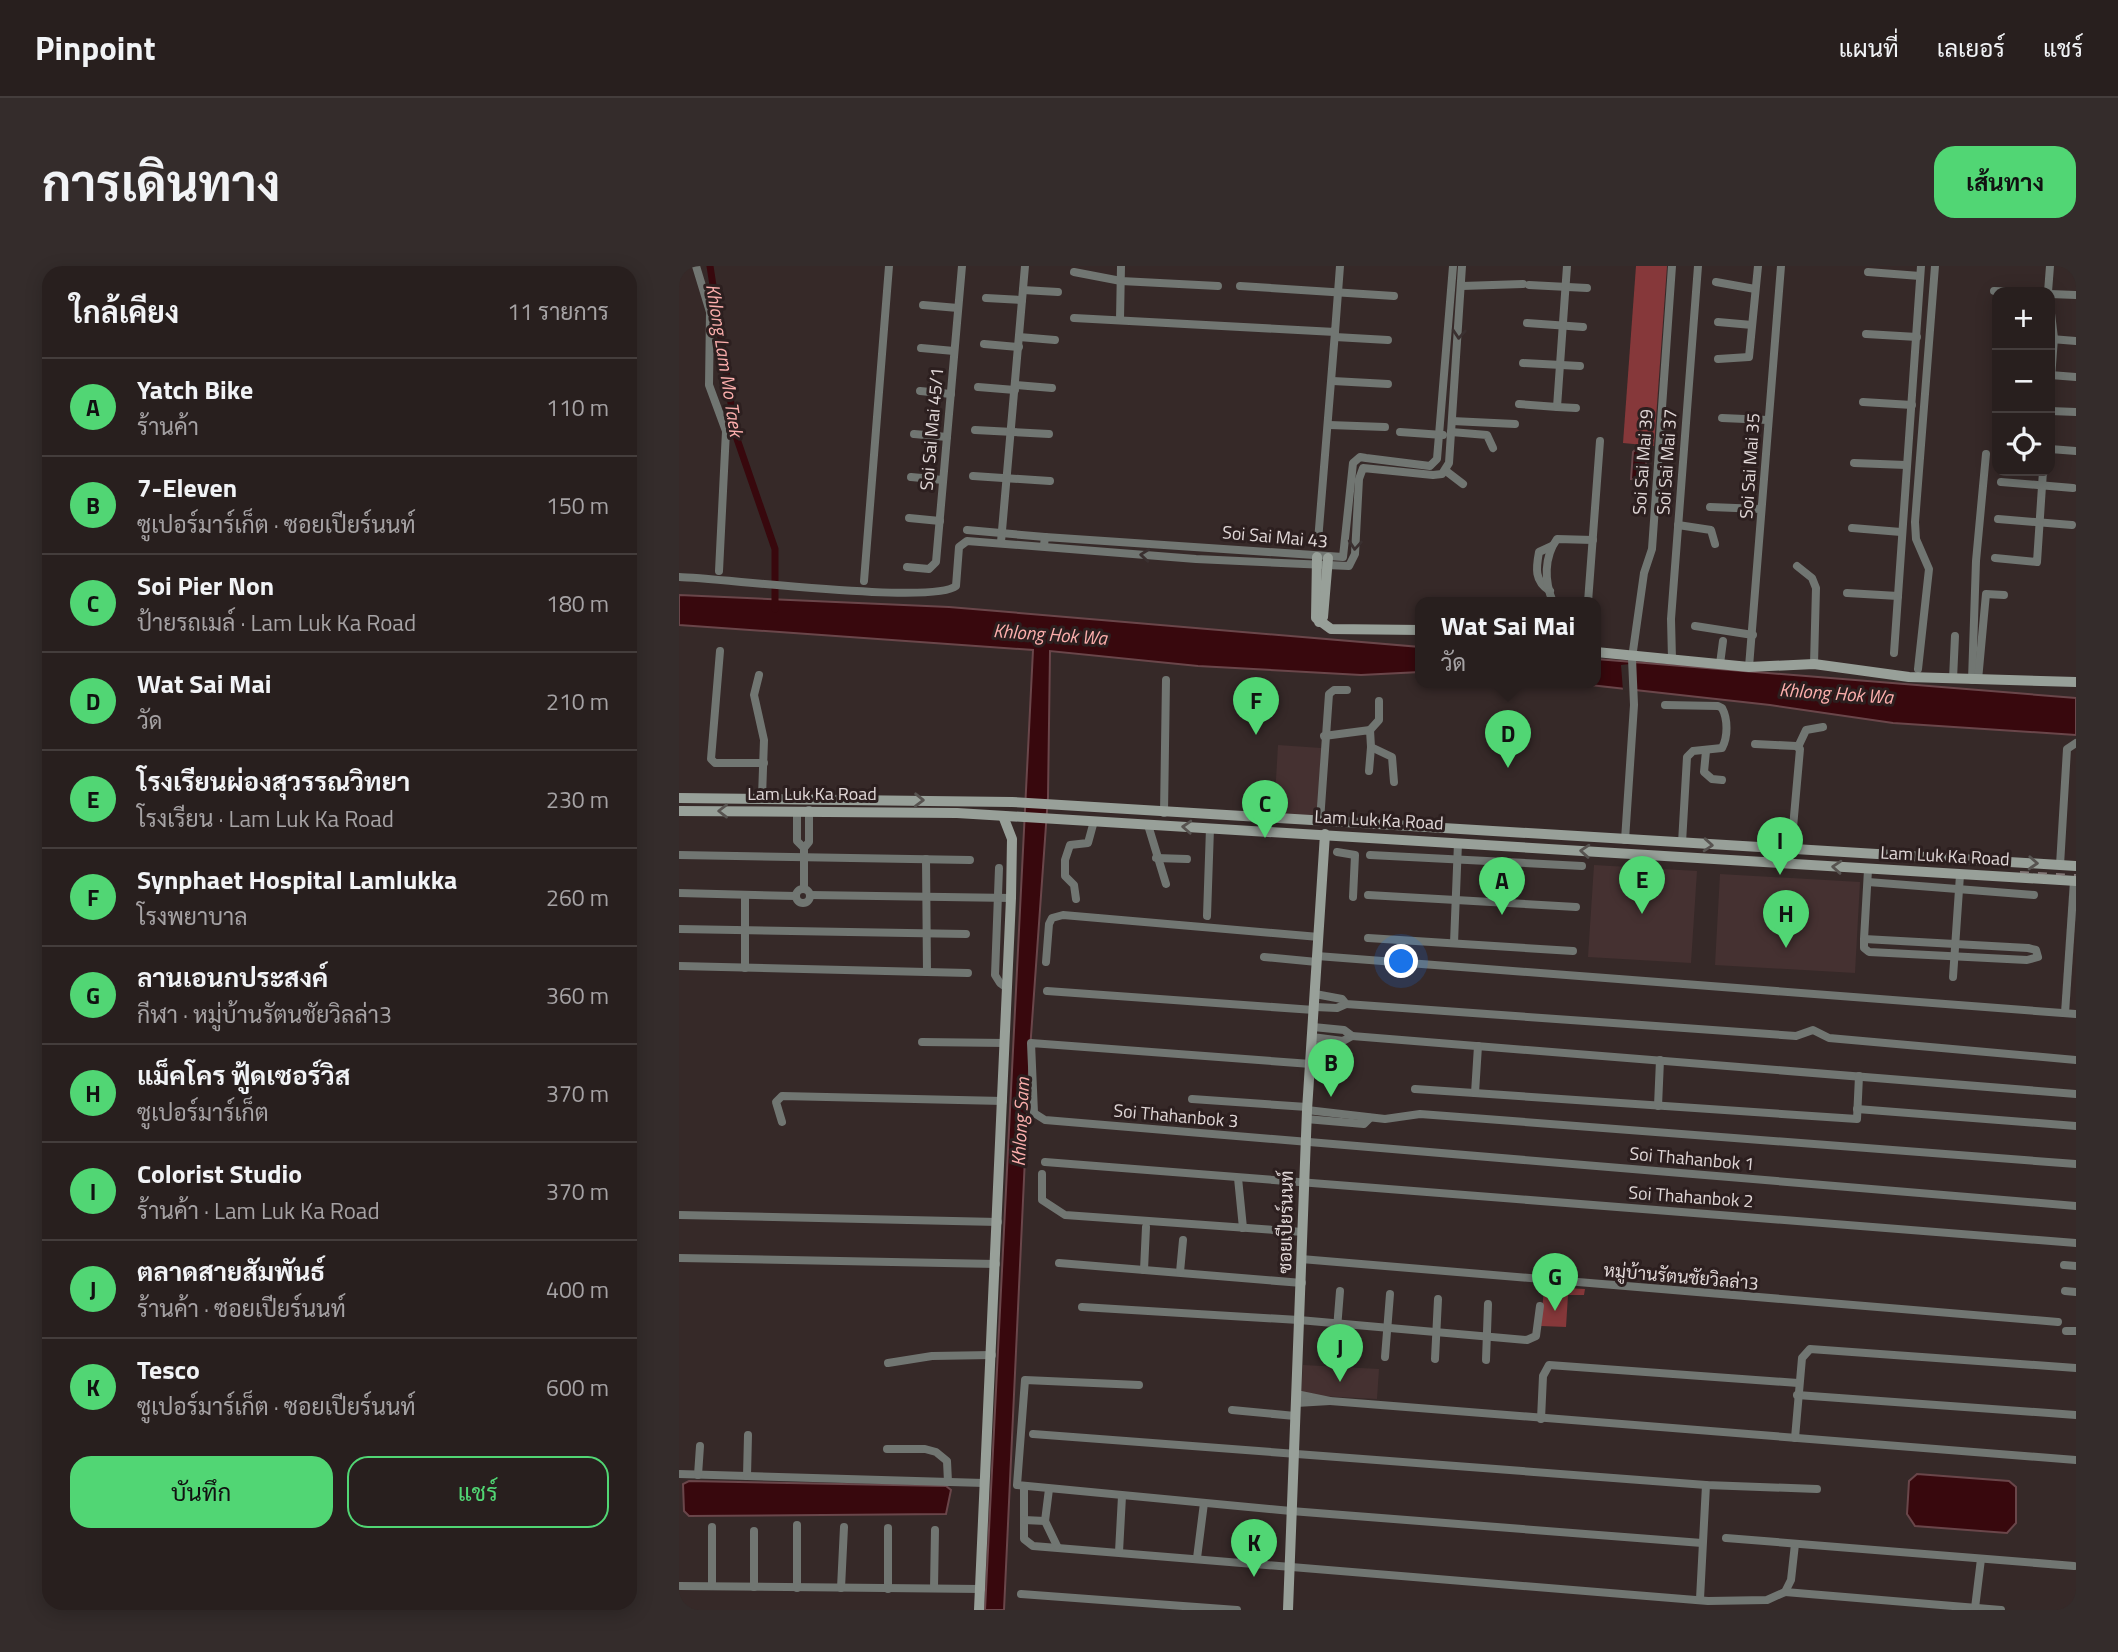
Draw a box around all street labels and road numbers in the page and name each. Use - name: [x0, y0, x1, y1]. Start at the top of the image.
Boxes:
- street label: Soi Sai Mai 45/1: [913, 366, 950, 492]
- street label: Soi Sai Mai 39: [1625, 408, 1660, 516]
- street label: Soi Sai Mai 37: [1649, 408, 1684, 516]
- street label: Soi Sai Mai 35: [1732, 412, 1767, 520]
- street label: Soi Sai Mai 43: [1221, 518, 1329, 555]
- street label: Lam Luk Ka Road: [747, 780, 877, 807]
- street label: Lam Luk Ka Road: [1314, 803, 1444, 836]
- street label: Lam Luk Ka Road: [1880, 839, 2010, 872]
- street label: Soi Thahanbok 3: [1112, 1097, 1240, 1134]
- street label: Soi Thahanbok 1: [1628, 1140, 1756, 1177]
- street label: ซอยเปียร์นนท์: [1271, 1170, 1300, 1274]
- street label: Soi Thahanbok 2: [1628, 1179, 1754, 1214]
- street label: หมู่บ้านรัตนชัยวิลล่า3: [1602, 1256, 1760, 1297]

